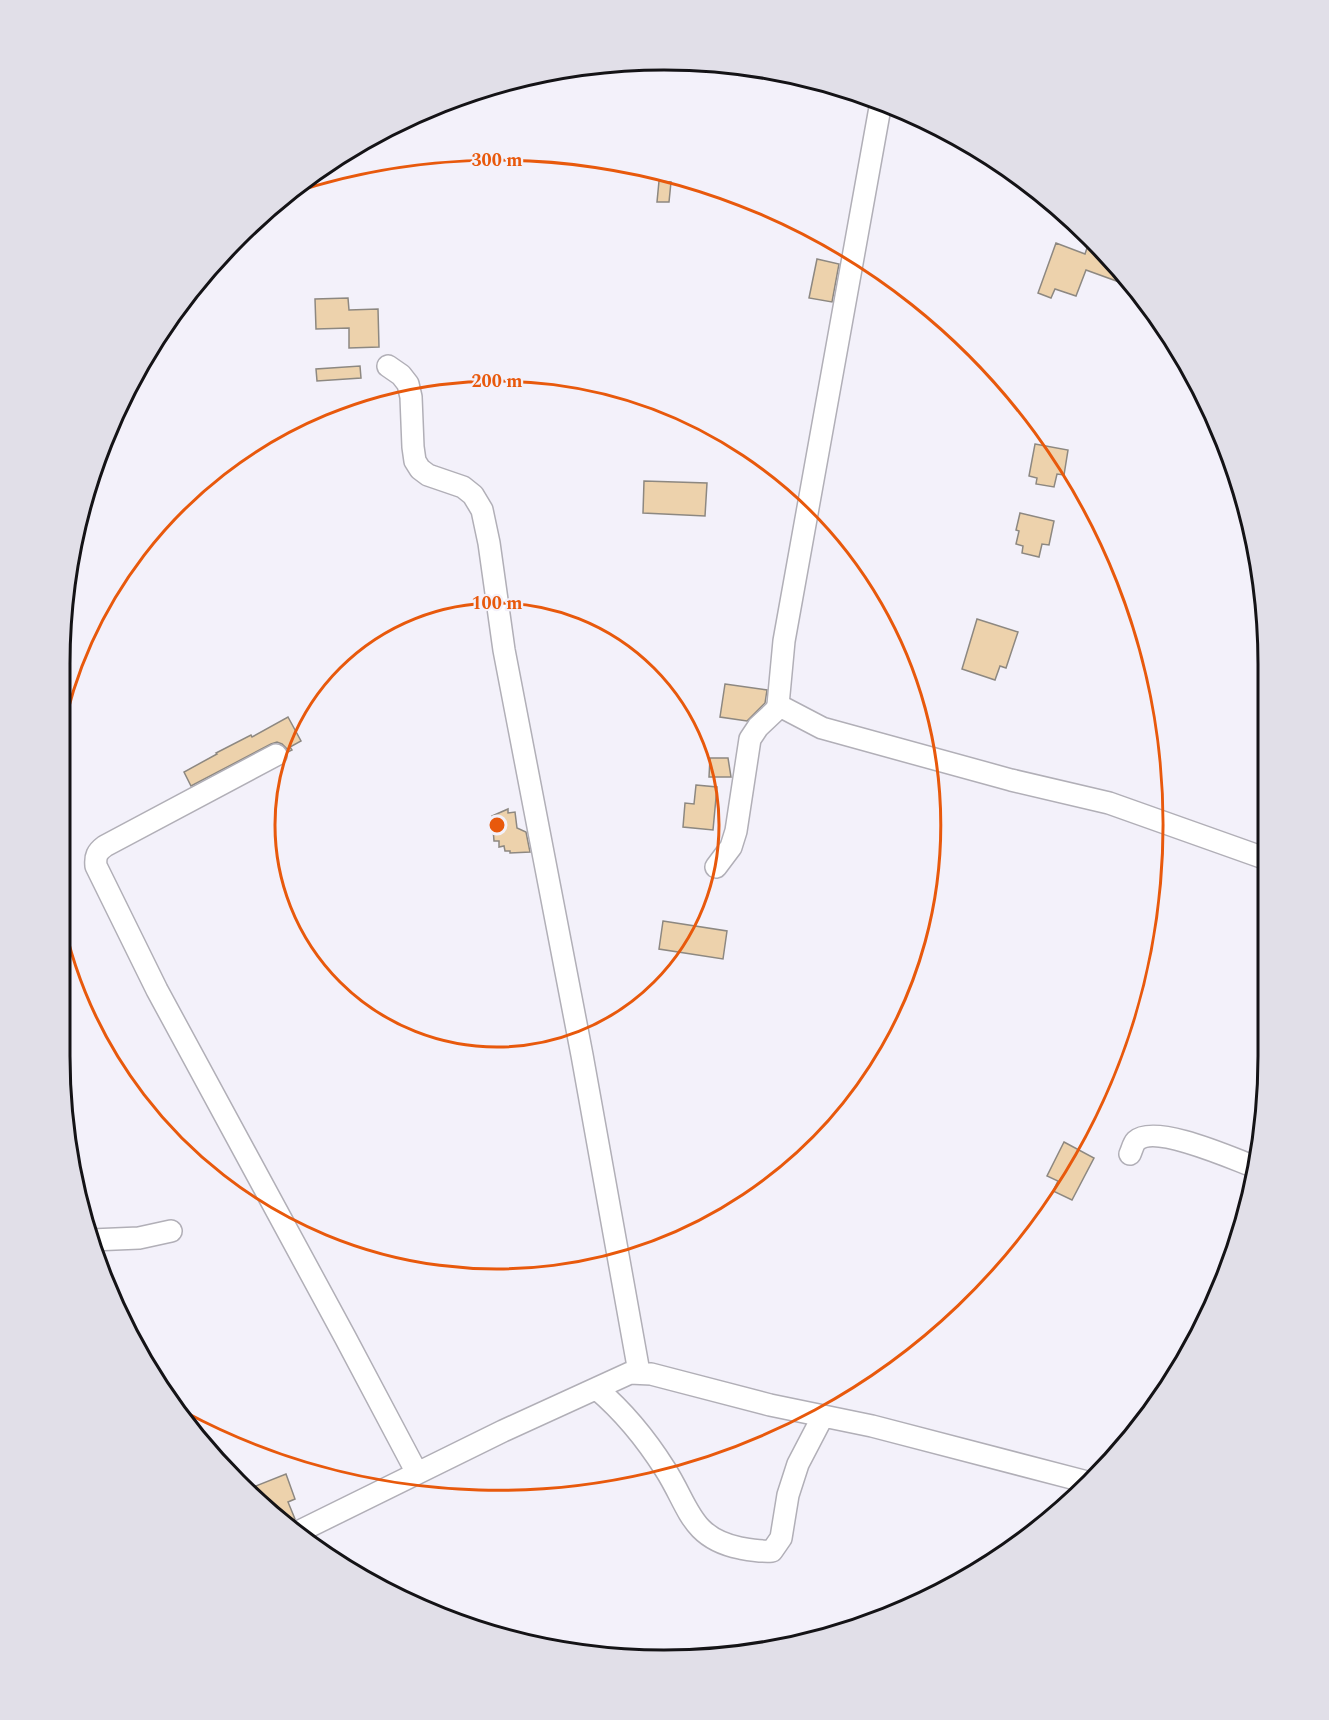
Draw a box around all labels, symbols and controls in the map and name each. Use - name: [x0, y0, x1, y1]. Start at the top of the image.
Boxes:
- text: 300 m: [471, 147, 523, 174]
- text: 200 m: [471, 368, 523, 395]
- text: 100 m: [471, 590, 523, 617]
- centre of rings: [487, 815, 507, 835]

